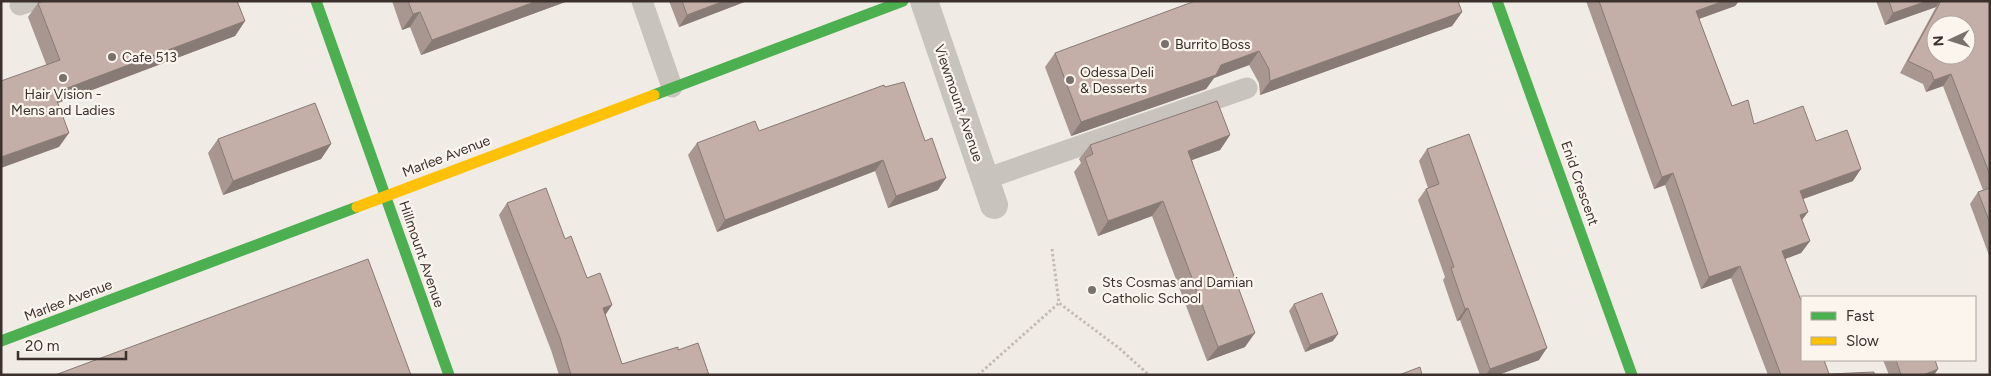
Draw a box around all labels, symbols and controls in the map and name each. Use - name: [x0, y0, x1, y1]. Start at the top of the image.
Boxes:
- north arrow: [1926, 15, 1976, 65]
- text: N: [1930, 35, 1947, 47]
- place label: Burrito Boss: [1175, 36, 1251, 53]
- marker: Burrito Boss: [1159, 38, 1171, 50]
- street label: Viewmount Avenue: [930, 42, 987, 164]
- place label: Cafe 513: [122, 49, 177, 66]
- marker: Cafe 513: [106, 51, 118, 63]
- place label: Odessa Deli & Desserts: [1080, 64, 1154, 97]
- marker: Hair Vision - Mens and Ladies: [57, 72, 69, 84]
- marker: Odessa Deli & Desserts: [1064, 74, 1076, 86]
- place label: Hair Vision - Mens and Ladies: [11, 86, 115, 119]
- street label: Marlee Avenue: [400, 132, 493, 181]
- street label: Enid Crescent: [1557, 139, 1602, 228]
- street label: Hillmount Avenue: [395, 199, 448, 310]
- place label: Sts Cosmas and Damian Catholic School: [1102, 274, 1253, 307]
- street label: Marlee Avenue: [22, 276, 115, 325]
- marker: Sts Cosmas and Damian Catholic School: [1086, 284, 1098, 296]
- legend: [1801, 296, 1976, 361]
- text: Fast: [1846, 307, 1875, 325]
- scale bar: [18, 328, 125, 360]
- text: Slow: [1846, 332, 1879, 350]
- text: 20 m: [25, 337, 59, 355]

